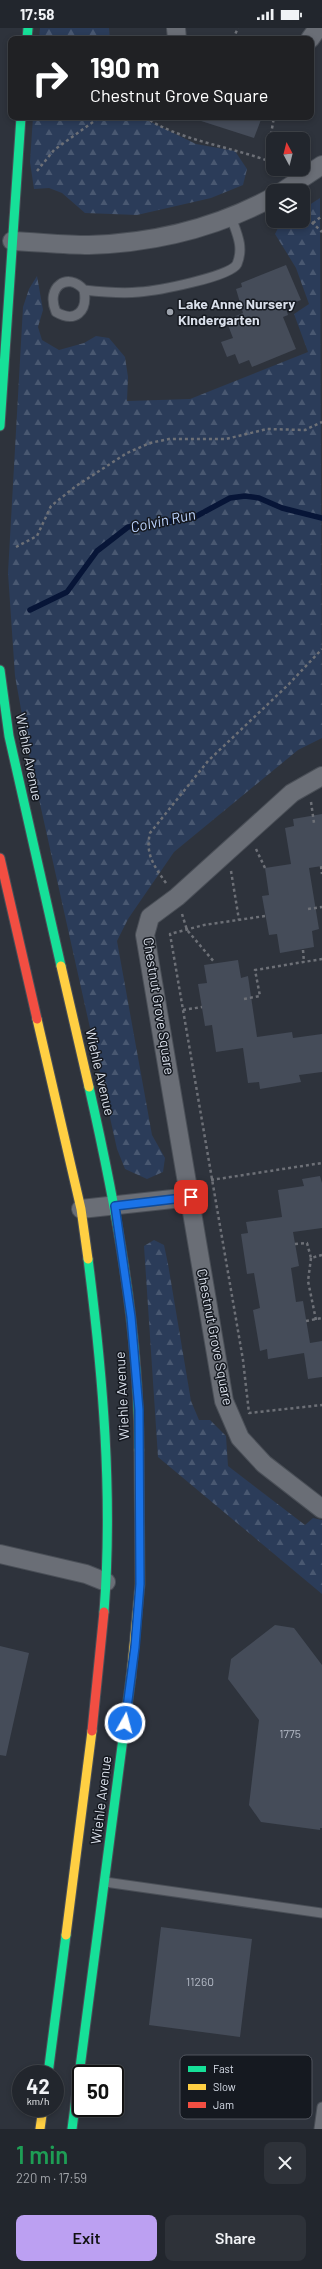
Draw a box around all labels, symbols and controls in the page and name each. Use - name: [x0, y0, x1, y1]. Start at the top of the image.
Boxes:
- text: 17:58: [20, 5, 54, 23]
- text: 190 m: [90, 50, 160, 84]
- icon: right: [24, 52, 76, 104]
- text: Chestnut Grove Square: [90, 84, 268, 106]
- north arrow: [266, 132, 310, 176]
- map controls: [266, 132, 310, 228]
- button: layers: [266, 184, 310, 228]
- place label: Lake Anne Nursery Kindergarten: [178, 295, 295, 328]
- marker: Lake Anne Nursery Kindergarten: [165, 307, 175, 317]
- water label: Colvin Run: [129, 504, 197, 536]
- street label: Wiehle Avenue: [13, 712, 46, 802]
- street label: Chestnut Grove Square: [140, 936, 179, 1076]
- street label: Wiehle Avenue: [82, 1027, 119, 1117]
- pin: [174, 1180, 208, 1214]
- icon: arrive: [180, 1186, 202, 1208]
- street label: Chestnut Grove Square: [194, 1267, 237, 1407]
- street label: Wiehle Avenue: [111, 1351, 132, 1441]
- position arrow: [104, 1702, 146, 1744]
- house number: 1775: [279, 1726, 301, 1740]
- street label: Wiehle Avenue: [87, 1755, 114, 1845]
- house number: 11260: [186, 1974, 214, 1988]
- legend: [180, 2055, 312, 2119]
- text: Fast: [213, 2062, 234, 2075]
- speed limit sign: 50: [72, 2065, 124, 2117]
- text: 42: [26, 2074, 50, 2098]
- text: Slow: [213, 2080, 236, 2093]
- text: km/h: [27, 2095, 49, 2107]
- text: Jam: [213, 2098, 234, 2111]
- text: 1 min: [16, 2140, 68, 2169]
- button: close: [264, 2142, 306, 2184]
- text: 220 m · 17:59: [16, 2170, 87, 2186]
- button: Exit: [16, 2215, 157, 2261]
- button: Share: [165, 2215, 306, 2261]

